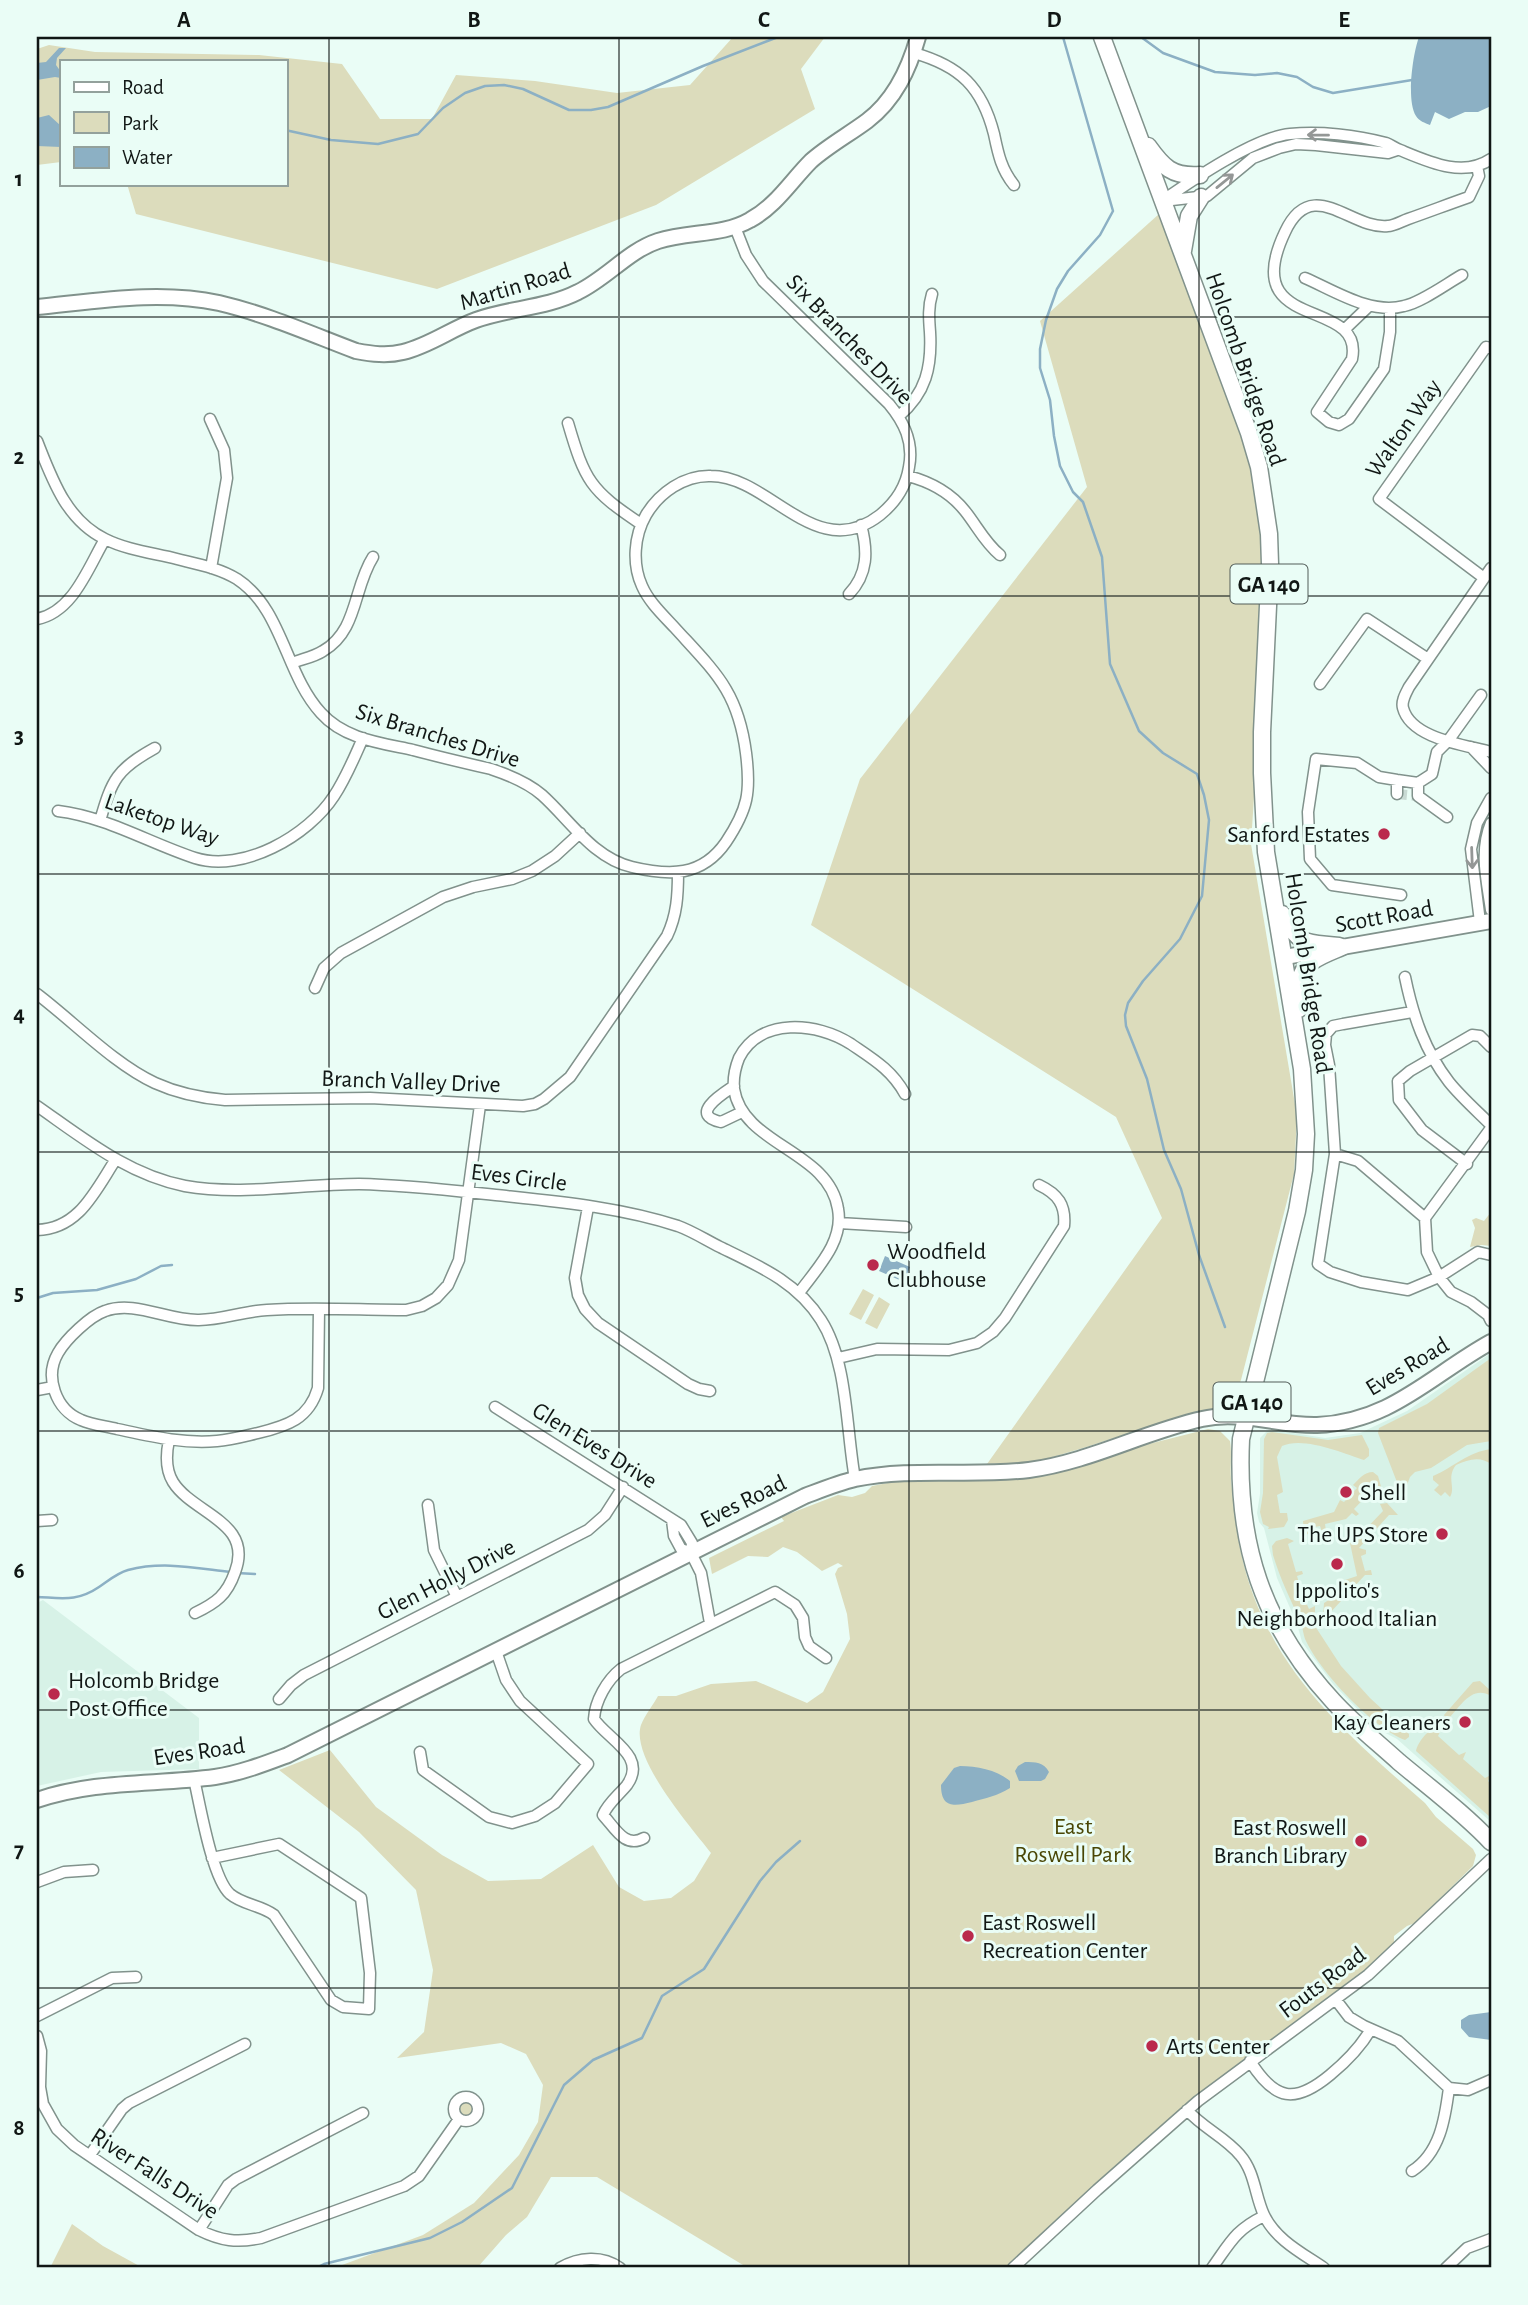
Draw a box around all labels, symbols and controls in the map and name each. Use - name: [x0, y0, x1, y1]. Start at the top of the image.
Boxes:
- text: A: [177, 9, 191, 32]
- text: B: [467, 9, 481, 32]
- text: C: [758, 9, 770, 32]
- text: D: [1046, 9, 1062, 32]
- text: E: [1338, 9, 1350, 32]
- legend: [60, 60, 287, 186]
- text: Road: [122, 77, 164, 98]
- text: Park: [122, 113, 159, 134]
- one-way arrow: [1307, 128, 1330, 141]
- text: Water: [122, 147, 172, 168]
- text: 1: [15, 168, 23, 191]
- one-way arrow: [1215, 174, 1233, 189]
- street label: Martin Road: [457, 259, 574, 315]
- street label: Holcomb Bridge Road: [1201, 269, 1289, 469]
- street label: Six Branches Drive: [781, 270, 917, 409]
- street label: Walton Way: [1361, 375, 1446, 482]
- text: 2: [14, 446, 25, 469]
- road number: GA 140: [1230, 564, 1308, 604]
- street label: Six Branches Drive: [353, 700, 523, 772]
- text: 3: [14, 725, 24, 748]
- street label: Laketop Way: [101, 789, 222, 851]
- place label: Sanford Estates: [1227, 823, 1370, 847]
- marker: Sanford Estates: [1376, 826, 1392, 842]
- one-way arrow: [1465, 846, 1478, 869]
- street label: Holcomb Bridge Road: [1280, 871, 1336, 1075]
- street label: Scott Road: [1333, 897, 1435, 937]
- text: 4: [13, 1003, 25, 1026]
- street label: Branch Valley Drive: [321, 1067, 501, 1097]
- street label: Eves Circle: [469, 1160, 568, 1196]
- place label: Woodfield Clubhouse: [887, 1240, 986, 1292]
- marker: Woodfield Clubhouse: [865, 1257, 881, 1273]
- text: 5: [14, 1282, 24, 1305]
- street label: Eves Road: [1362, 1333, 1453, 1401]
- road number: GA 140: [1214, 1382, 1290, 1422]
- street label: Glen Eves Drive: [528, 1398, 661, 1494]
- street label: Eves Road: [697, 1471, 790, 1533]
- place label: Shell: [1360, 1481, 1407, 1505]
- marker: Shell: [1338, 1484, 1354, 1500]
- place label: The UPS Store: [1297, 1523, 1428, 1547]
- marker: The UPS Store: [1434, 1526, 1450, 1542]
- street label: Glen Holly Drive: [374, 1535, 519, 1625]
- marker: Ippolito's Neighborhood Italian: [1329, 1556, 1345, 1572]
- text: 6: [13, 1560, 25, 1583]
- place label: Ippolito's Neighborhood Italian: [1237, 1579, 1437, 1631]
- place label: Holcomb Bridge Post Office: [68, 1669, 219, 1721]
- marker: Holcomb Bridge Post Office: [46, 1686, 62, 1702]
- place label: Kay Cleaners: [1333, 1711, 1451, 1735]
- marker: Kay Cleaners: [1457, 1714, 1473, 1730]
- street label: Eves Road: [152, 1734, 247, 1770]
- park label: East Roswell Park: [1014, 1815, 1132, 1867]
- place label: East Roswell Branch Library: [1213, 1816, 1347, 1868]
- marker: East Roswell Branch Library: [1353, 1833, 1369, 1849]
- text: 7: [14, 1839, 24, 1862]
- place label: East Roswell Recreation Center: [982, 1911, 1148, 1963]
- marker: East Roswell Recreation Center: [960, 1928, 976, 1944]
- street label: Fouts Road: [1275, 1943, 1370, 2023]
- place label: Arts Center: [1166, 2035, 1270, 2059]
- marker: Arts Center: [1144, 2038, 1160, 2054]
- text: 8: [13, 2117, 25, 2140]
- street label: River Falls Drive: [86, 2124, 223, 2224]

